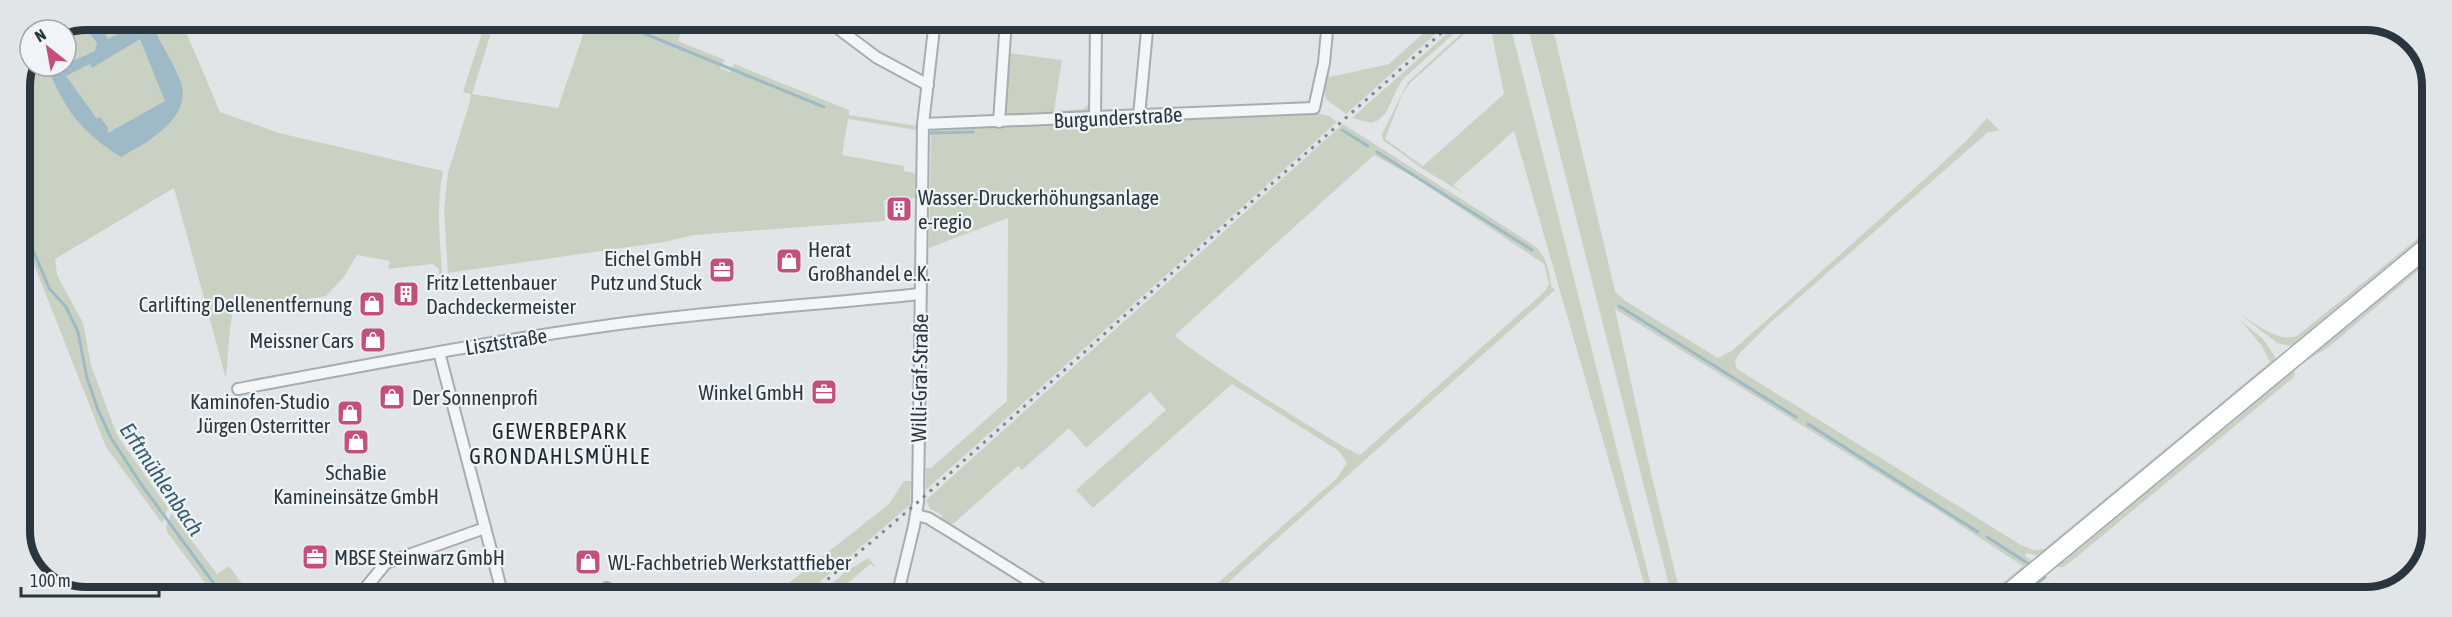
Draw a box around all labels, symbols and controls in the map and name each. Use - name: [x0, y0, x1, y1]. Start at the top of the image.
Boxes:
- north arrow: [18, 18, 78, 78]
- text: N: [32, 25, 49, 45]
- street label: Burgunderstraße: [1053, 102, 1183, 132]
- place label: Wasser-Druckerhöhungsanlage e-regio: [918, 185, 1159, 233]
- building icon: Wasser-Druckerhöhungsanlage e-regio: [884, 194, 914, 224]
- place label: Herat Großhandel e.K.: [808, 237, 930, 285]
- place label: Eichel GmbH Putz und Stuck: [590, 246, 702, 294]
- shop icon: Herat Großhandel e.K.: [774, 246, 804, 276]
- office icon: Eichel GmbH Putz und Stuck: [707, 255, 737, 285]
- place label: Fritz Lettenbauer Dachdeckermeister: [426, 270, 576, 318]
- building icon: Fritz Lettenbauer Dachdeckermeister: [391, 279, 421, 309]
- shop icon: Carlifting Dellenentfernung: [357, 289, 387, 319]
- place label: Carlifting Dellenentfernung: [139, 292, 352, 316]
- street label: Willi-Graf-Straße: [906, 313, 932, 443]
- street label: Lisztstraße: [463, 323, 549, 359]
- shop icon: Meissner Cars: [358, 325, 388, 355]
- place label: Meissner Cars: [249, 328, 354, 352]
- office icon: Winkel GmbH: [809, 377, 839, 407]
- place label: Winkel GmbH: [699, 380, 804, 404]
- shop icon: Der Sonnenprofi: [377, 382, 407, 412]
- place label: Der Sonnenprofi: [412, 385, 538, 409]
- place label: Kaminofen-Studio Jürgen Osterritter: [190, 389, 331, 437]
- shop icon: Kaminofen-Studio Jürgen Osterritter: [335, 398, 365, 428]
- water label: Erftmühlenbach: [115, 418, 210, 541]
- district label: GEWERBEPARK GRONDAHLSMÜHLE: [469, 418, 651, 469]
- shop icon: SchaBie Kamineinsätze GmbH: [341, 427, 371, 457]
- place label: SchaBie Kamineinsätze GmbH: [273, 460, 439, 508]
- office icon: MBSE Steinwarz GmbH: [300, 542, 330, 572]
- place label: MBSE Steinwarz GmbH: [334, 545, 505, 569]
- shop icon: WL-Fachbetrieb Werkstattfieber: [573, 547, 603, 577]
- place label: WL-Fachbetrieb Werkstattfieber: [608, 550, 852, 574]
- scale bar: [21, 560, 159, 598]
- text: 100 m: [30, 570, 71, 591]

